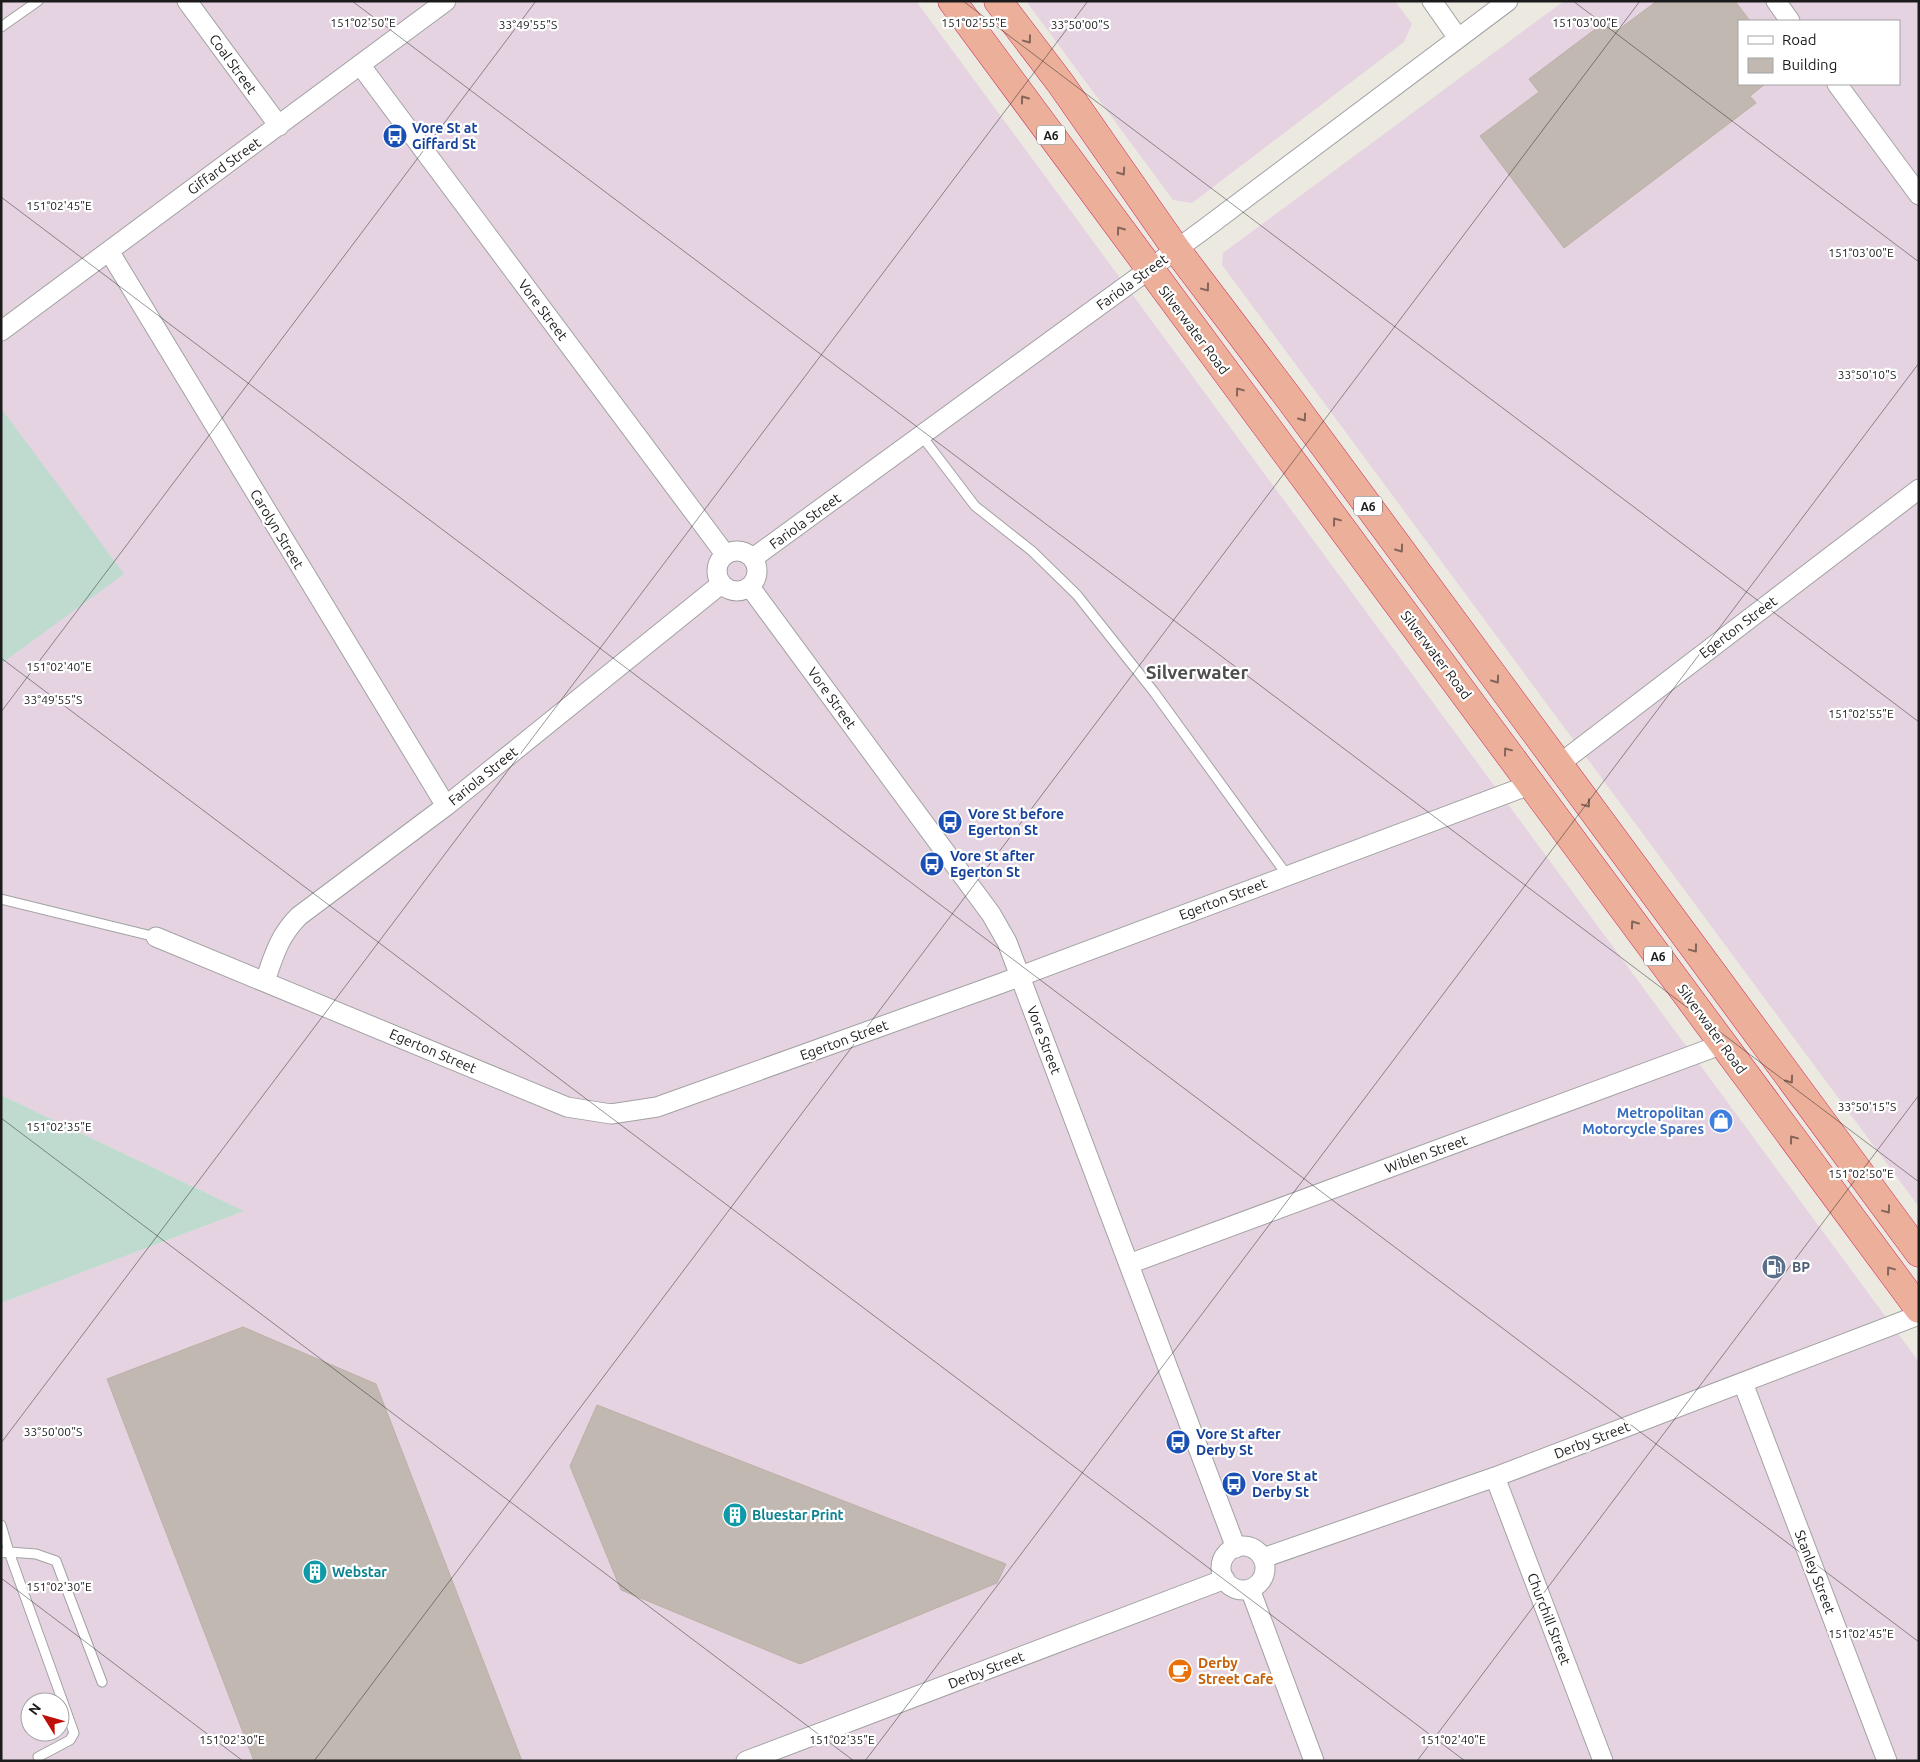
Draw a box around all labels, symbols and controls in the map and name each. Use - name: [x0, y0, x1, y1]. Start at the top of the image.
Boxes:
- text: 151°02'50"E: [330, 16, 396, 29]
- text: 151°02'55"E: [941, 16, 1007, 29]
- text: 151°03'00"E: [1552, 16, 1618, 29]
- text: 33°49'55"S: [499, 18, 557, 31]
- text: 33°50'00"S: [1051, 18, 1109, 31]
- legend: [1738, 20, 1900, 85]
- street label: Coal Street: [206, 31, 260, 97]
- text: Road: [1782, 31, 1817, 48]
- one-way arrow: [1022, 34, 1030, 43]
- text: Building: [1782, 56, 1837, 73]
- one-way arrow: [1021, 95, 1030, 105]
- place label: Vore St at Giffard St: [412, 120, 478, 152]
- bus stop icon: Vore St at Giffard St: [382, 123, 408, 149]
- road number: A6: [1037, 126, 1065, 144]
- street label: Giffard Street: [184, 134, 264, 198]
- one-way arrow: [1116, 167, 1125, 176]
- text: 151°02'45"E: [26, 199, 92, 212]
- one-way arrow: [1117, 226, 1126, 236]
- text: 151°03'00"E: [1828, 246, 1894, 259]
- street label: Fariola Street: [1093, 251, 1171, 313]
- street label: Vore Street: [515, 276, 571, 344]
- one-way arrow: [1200, 282, 1208, 291]
- street label: Silverwater Road: [1156, 283, 1232, 377]
- text: 33°50'10"S: [1838, 368, 1896, 381]
- one-way arrow: [1237, 388, 1245, 397]
- one-way arrow: [1297, 412, 1306, 422]
- street label: Carolyn Street: [247, 486, 307, 572]
- street label: Fariola Street: [766, 490, 844, 552]
- road number: A6: [1354, 496, 1382, 516]
- one-way arrow: [1334, 518, 1342, 527]
- one-way arrow: [1394, 543, 1402, 552]
- street label: Egerton Street: [1696, 592, 1780, 661]
- street label: Silverwater Road: [1398, 608, 1474, 702]
- text: 151°02'40"E: [26, 660, 92, 673]
- district label: Silverwater: [1146, 661, 1248, 683]
- street label: Vore Street: [804, 664, 860, 732]
- one-way arrow: [1490, 674, 1498, 683]
- text: 33°49'55"S: [24, 693, 82, 706]
- text: 151°02'55"E: [1828, 707, 1894, 720]
- street label: Fariola Street: [445, 743, 521, 809]
- one-way arrow: [1504, 747, 1513, 757]
- one-way arrow: [1581, 798, 1589, 807]
- place label: Vore St before Egerton St: [968, 806, 1064, 838]
- bus stop icon: Vore St before Egerton St: [937, 809, 963, 835]
- place label: Vore St after Egerton St: [950, 848, 1035, 880]
- bus stop icon: Vore St after Egerton St: [919, 851, 945, 877]
- street label: Egerton Street: [1177, 875, 1270, 923]
- one-way arrow: [1631, 920, 1640, 930]
- one-way arrow: [1688, 943, 1697, 953]
- road number: A6: [1644, 946, 1672, 966]
- street label: Silverwater Road: [1674, 981, 1750, 1077]
- street label: Vore Street: [1024, 1004, 1065, 1077]
- street label: Egerton Street: [798, 1016, 891, 1063]
- street label: Egerton Street: [387, 1026, 479, 1077]
- one-way arrow: [1785, 1074, 1793, 1083]
- text: 33°50'15"S: [1838, 1100, 1896, 1113]
- place label: Metropolitan Motorcycle Spares: [1582, 1105, 1704, 1137]
- shop icon: Metropolitan Motorcycle Spares: [1708, 1108, 1734, 1134]
- text: 151°02'35"E: [26, 1120, 92, 1133]
- street label: Wiblen Street: [1383, 1132, 1470, 1176]
- one-way arrow: [1790, 1135, 1799, 1145]
- text: 151°02'50"E: [1828, 1167, 1894, 1180]
- one-way arrow: [1881, 1204, 1890, 1214]
- fuel station icon: BP: [1761, 1254, 1787, 1280]
- place label: BP: [1792, 1259, 1810, 1275]
- one-way arrow: [1887, 1266, 1896, 1276]
- street label: Derby Street: [1552, 1418, 1633, 1462]
- text: 33°50'00"S: [24, 1425, 82, 1438]
- place label: Vore St after Derby St: [1196, 1426, 1281, 1458]
- bus stop icon: Vore St after Derby St: [1165, 1429, 1191, 1455]
- place label: Vore St at Derby St: [1252, 1468, 1318, 1500]
- bus stop icon: Vore St at Derby St: [1221, 1471, 1247, 1497]
- building icon: Bluestar Print: [722, 1502, 748, 1528]
- place label: Bluestar Print: [752, 1507, 844, 1523]
- street label: Stanley Street: [1792, 1528, 1838, 1617]
- building icon: Webstar: [302, 1559, 328, 1585]
- place label: Webstar: [332, 1564, 387, 1580]
- street label: Churchill Street: [1524, 1571, 1574, 1668]
- text: 151°02'30"E: [26, 1580, 92, 1593]
- text: 151°02'45"E: [1828, 1627, 1894, 1640]
- street label: Derby Street: [946, 1648, 1027, 1692]
- place label: Derby Street Cafe: [1198, 1655, 1274, 1687]
- cafe icon: Derby Street Cafe: [1167, 1658, 1193, 1684]
- north arrow: [20, 1692, 70, 1742]
- text: N: [25, 1700, 44, 1718]
- text: 151°02'30"E: [199, 1733, 265, 1746]
- text: 151°02'35"E: [809, 1733, 875, 1746]
- text: 151°02'40"E: [1420, 1733, 1486, 1746]

